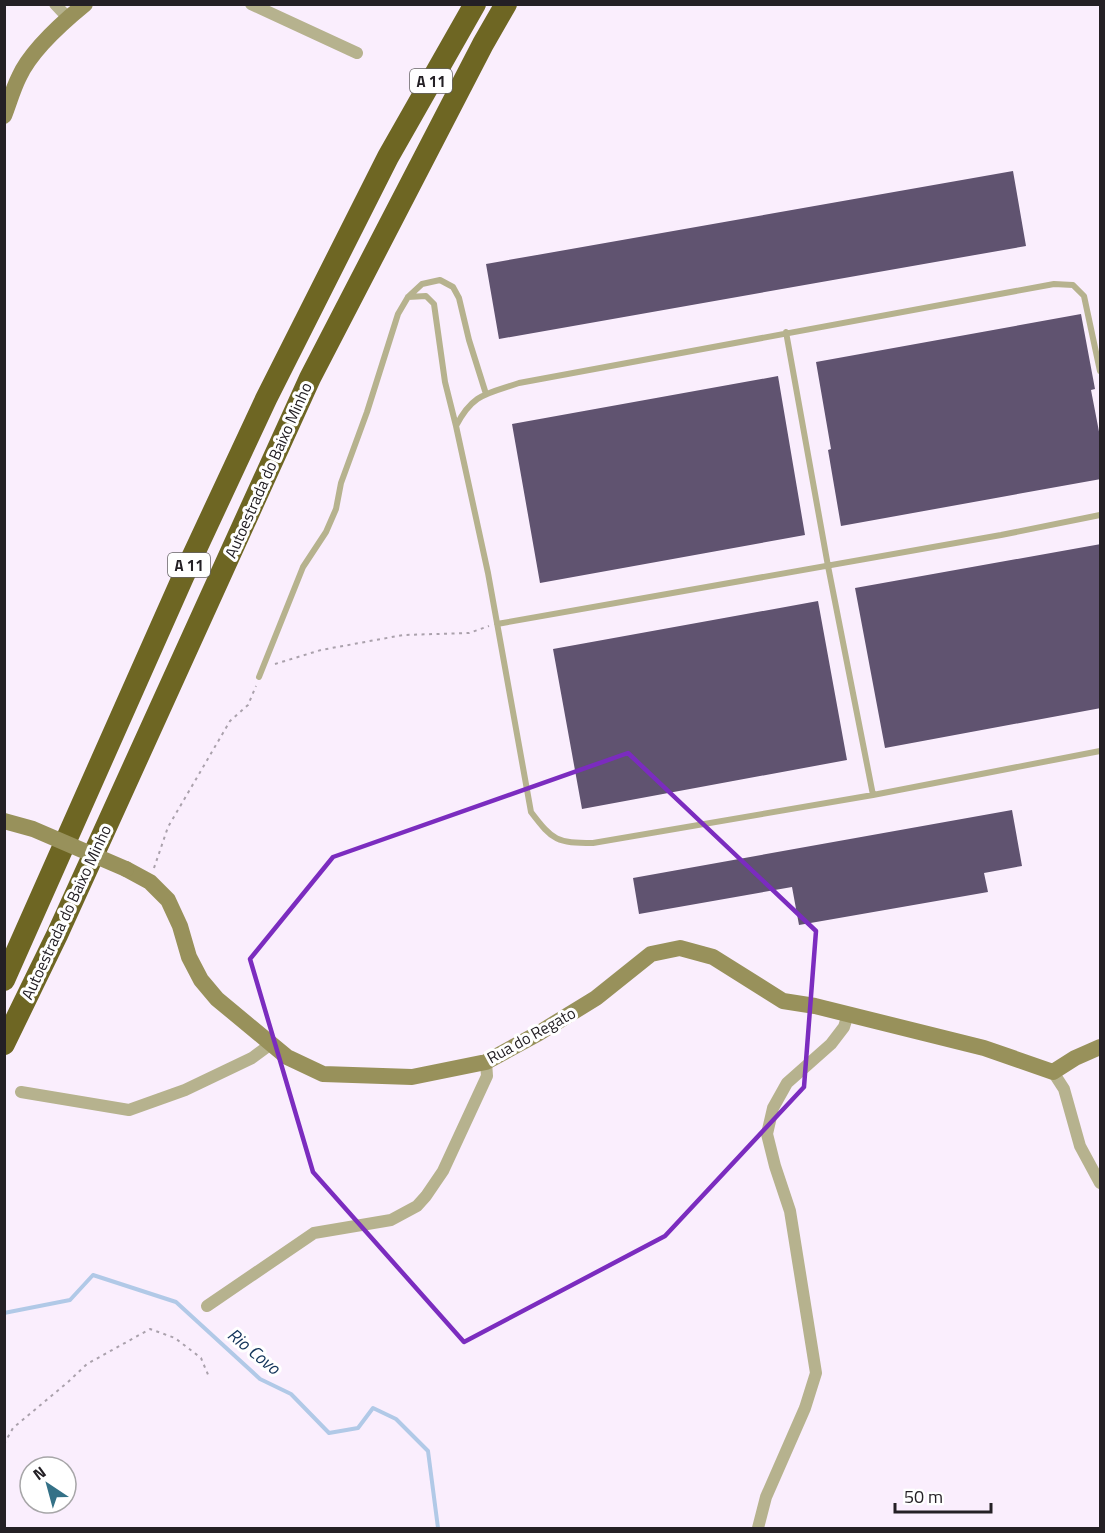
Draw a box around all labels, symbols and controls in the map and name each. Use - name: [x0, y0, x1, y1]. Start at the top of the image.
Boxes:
- road number: A 11: [410, 69, 452, 93]
- street label: Autoestrada do Baixo Minho: [218, 378, 318, 562]
- road number: A 11: [168, 553, 210, 577]
- street label: Autoestrada do Baixo Minho: [15, 821, 117, 1003]
- street label: Rua do Regato: [482, 1001, 580, 1069]
- water label: Rio Covo: [222, 1321, 287, 1381]
- north arrow: [18, 1455, 78, 1515]
- text: N: [28, 1460, 51, 1486]
- scale bar: [895, 1476, 991, 1514]
- text: 50 m: [904, 1483, 943, 1510]

